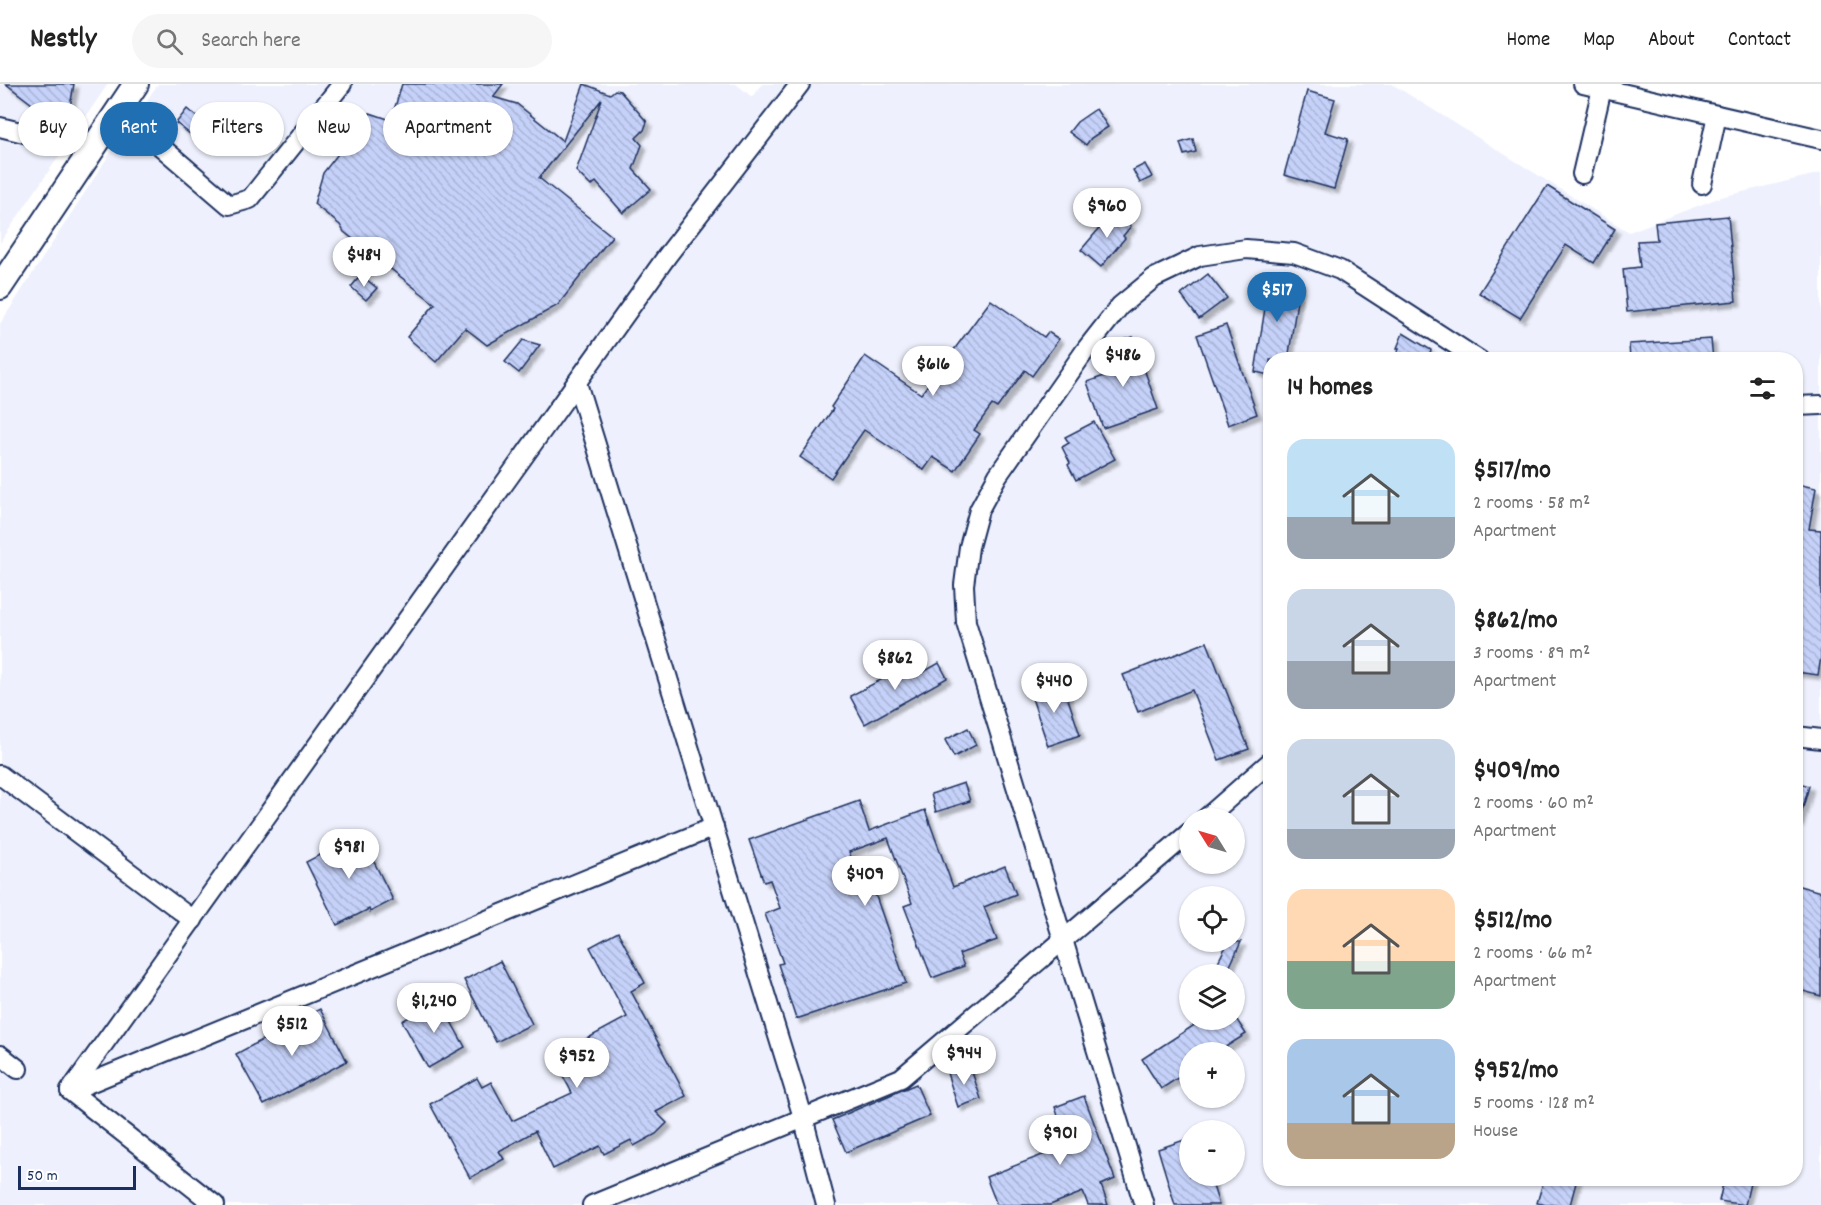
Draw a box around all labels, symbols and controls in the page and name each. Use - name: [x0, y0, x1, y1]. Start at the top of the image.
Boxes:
- search box: [132, 14, 552, 68]
- text: Nestly: [30, 21, 96, 61]
- icon: search: [153, 25, 186, 58]
- text: Search here: [201, 26, 301, 57]
- text: Home: [1506, 26, 1550, 56]
- text: Map: [1583, 26, 1615, 56]
- text: About: [1648, 26, 1695, 56]
- text: Contact: [1728, 26, 1791, 56]
- chip: Buy: [18, 102, 88, 156]
- chip: Rent: [100, 102, 178, 156]
- chip: Filters: [190, 102, 284, 156]
- chip: New: [296, 102, 371, 156]
- chip: Apartment: [383, 102, 513, 156]
- pin: $960: [1071, 188, 1143, 239]
- text: $960: [1087, 193, 1127, 221]
- pin: $484: [328, 237, 400, 288]
- text: $484: [347, 242, 381, 270]
- pin: $517: [1241, 272, 1313, 323]
- text: $517: [1261, 277, 1293, 305]
- pin: $486: [1087, 337, 1159, 388]
- text: $486: [1105, 342, 1141, 370]
- pin: $616: [897, 346, 969, 397]
- text: $616: [916, 351, 950, 379]
- text: 14 homes: [1287, 370, 1373, 407]
- icon: filters: [1746, 372, 1779, 405]
- text: $517/mo: [1473, 453, 1551, 490]
- icon: home: [1335, 463, 1407, 535]
- text: 2 rooms · 58 m²: [1473, 490, 1590, 518]
- text: Apartment: [1473, 518, 1556, 546]
- text: $862/mo: [1473, 603, 1558, 640]
- icon: home: [1335, 613, 1407, 685]
- pin: $862: [859, 640, 931, 691]
- text: 3 rooms · 89 m²: [1473, 640, 1590, 668]
- text: $862: [877, 645, 913, 673]
- pin: $440: [1018, 663, 1090, 714]
- text: $440: [1035, 668, 1073, 696]
- text: Apartment: [1473, 668, 1556, 696]
- text: $409/mo: [1473, 753, 1560, 790]
- icon: home: [1335, 763, 1407, 835]
- text: 2 rooms · 60 m²: [1473, 790, 1594, 818]
- north arrow: [1179, 808, 1245, 874]
- map controls: [1179, 808, 1245, 1186]
- text: Apartment: [1473, 818, 1556, 846]
- pin: $981: [313, 829, 385, 880]
- text: $981: [333, 834, 365, 862]
- pin: $409: [829, 856, 901, 907]
- text: $409: [846, 861, 884, 889]
- button: locate: [1179, 886, 1245, 952]
- text: $512/mo: [1473, 903, 1552, 940]
- icon: home: [1335, 913, 1407, 985]
- text: 2 rooms · 66 m²: [1473, 940, 1593, 968]
- button: layers: [1179, 964, 1245, 1030]
- text: Apartment: [1473, 968, 1556, 996]
- pin: $1,240: [385, 983, 483, 1034]
- text: $1,240: [411, 988, 457, 1016]
- pin: $512: [256, 1006, 328, 1057]
- text: $512: [276, 1011, 308, 1039]
- pin: $944: [928, 1035, 1000, 1086]
- pin: $952: [541, 1038, 613, 1089]
- text: $944: [946, 1040, 982, 1068]
- button: +: [1179, 1042, 1245, 1108]
- text: $952: [558, 1043, 596, 1071]
- text: $952/mo: [1473, 1053, 1558, 1090]
- icon: home: [1335, 1063, 1407, 1135]
- text: 5 rooms · 128 m²: [1473, 1090, 1595, 1118]
- pin: $901: [1024, 1115, 1096, 1166]
- text: House: [1473, 1118, 1518, 1146]
- text: $901: [1043, 1120, 1077, 1148]
- button: −: [1179, 1120, 1245, 1186]
- scale bar: [18, 1163, 136, 1190]
- text: 50 m: [27, 1165, 58, 1188]

